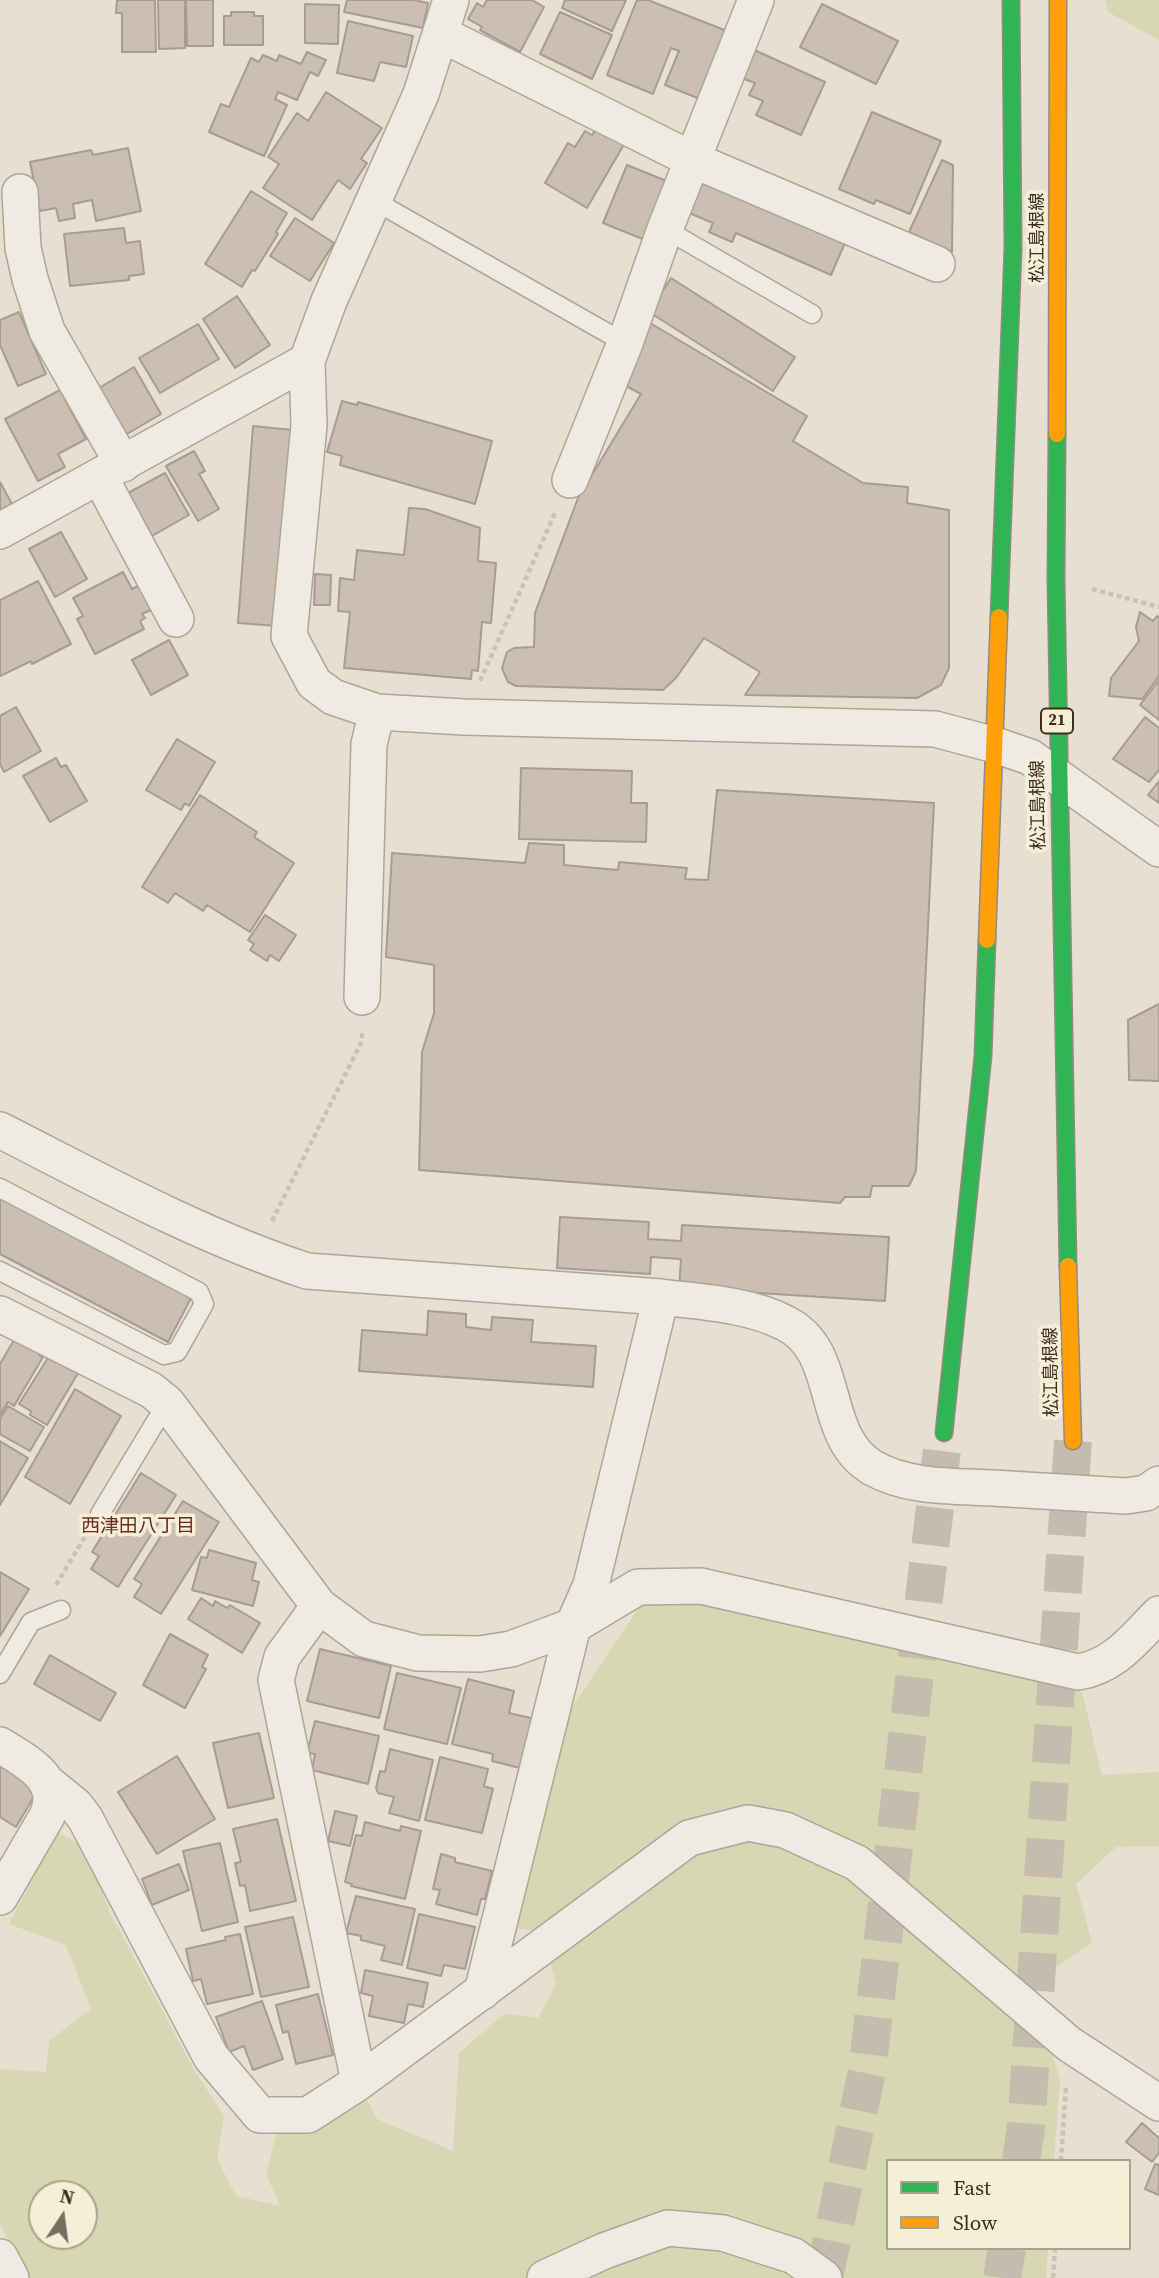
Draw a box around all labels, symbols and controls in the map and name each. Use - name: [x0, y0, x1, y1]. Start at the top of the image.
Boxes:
- street label: 松江島根線: [1027, 193, 1049, 283]
- road number: 21: [1041, 708, 1073, 734]
- street label: 松江島根線: [1027, 760, 1051, 850]
- street label: 松江島根線: [1040, 1327, 1064, 1417]
- district label: 西津田八丁目: [81, 1516, 195, 1538]
- legend: [886, 2159, 1131, 2250]
- text: Fast: [953, 2173, 991, 2202]
- north arrow: [28, 2180, 98, 2250]
- text: N: [58, 2182, 77, 2211]
- text: Slow: [953, 2208, 997, 2237]

